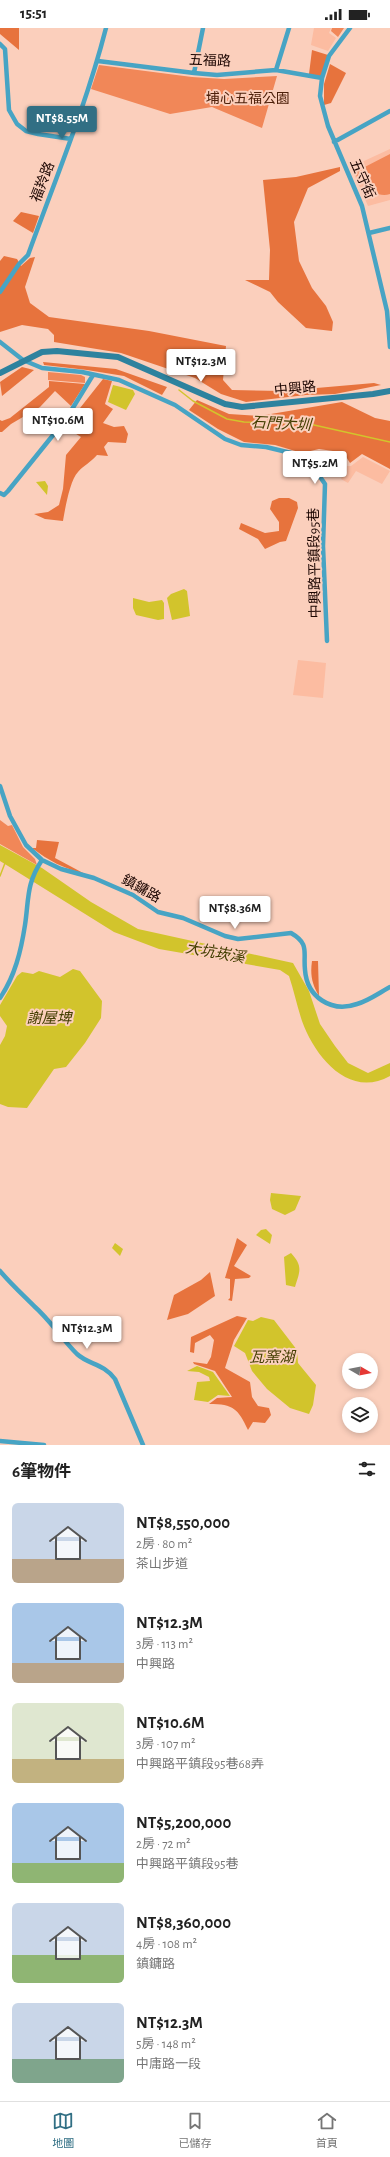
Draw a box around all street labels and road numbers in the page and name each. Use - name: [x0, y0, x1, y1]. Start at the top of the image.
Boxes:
- street label: 五福路: [189, 52, 231, 69]
- street label: 五守街: [347, 157, 378, 201]
- street label: 福羚路: [28, 160, 57, 204]
- street label: 中興路: [273, 379, 317, 398]
- street label: 中興路平鎮段95巷: [305, 508, 323, 618]
- street label: 鎮鏞路: [119, 871, 164, 905]

